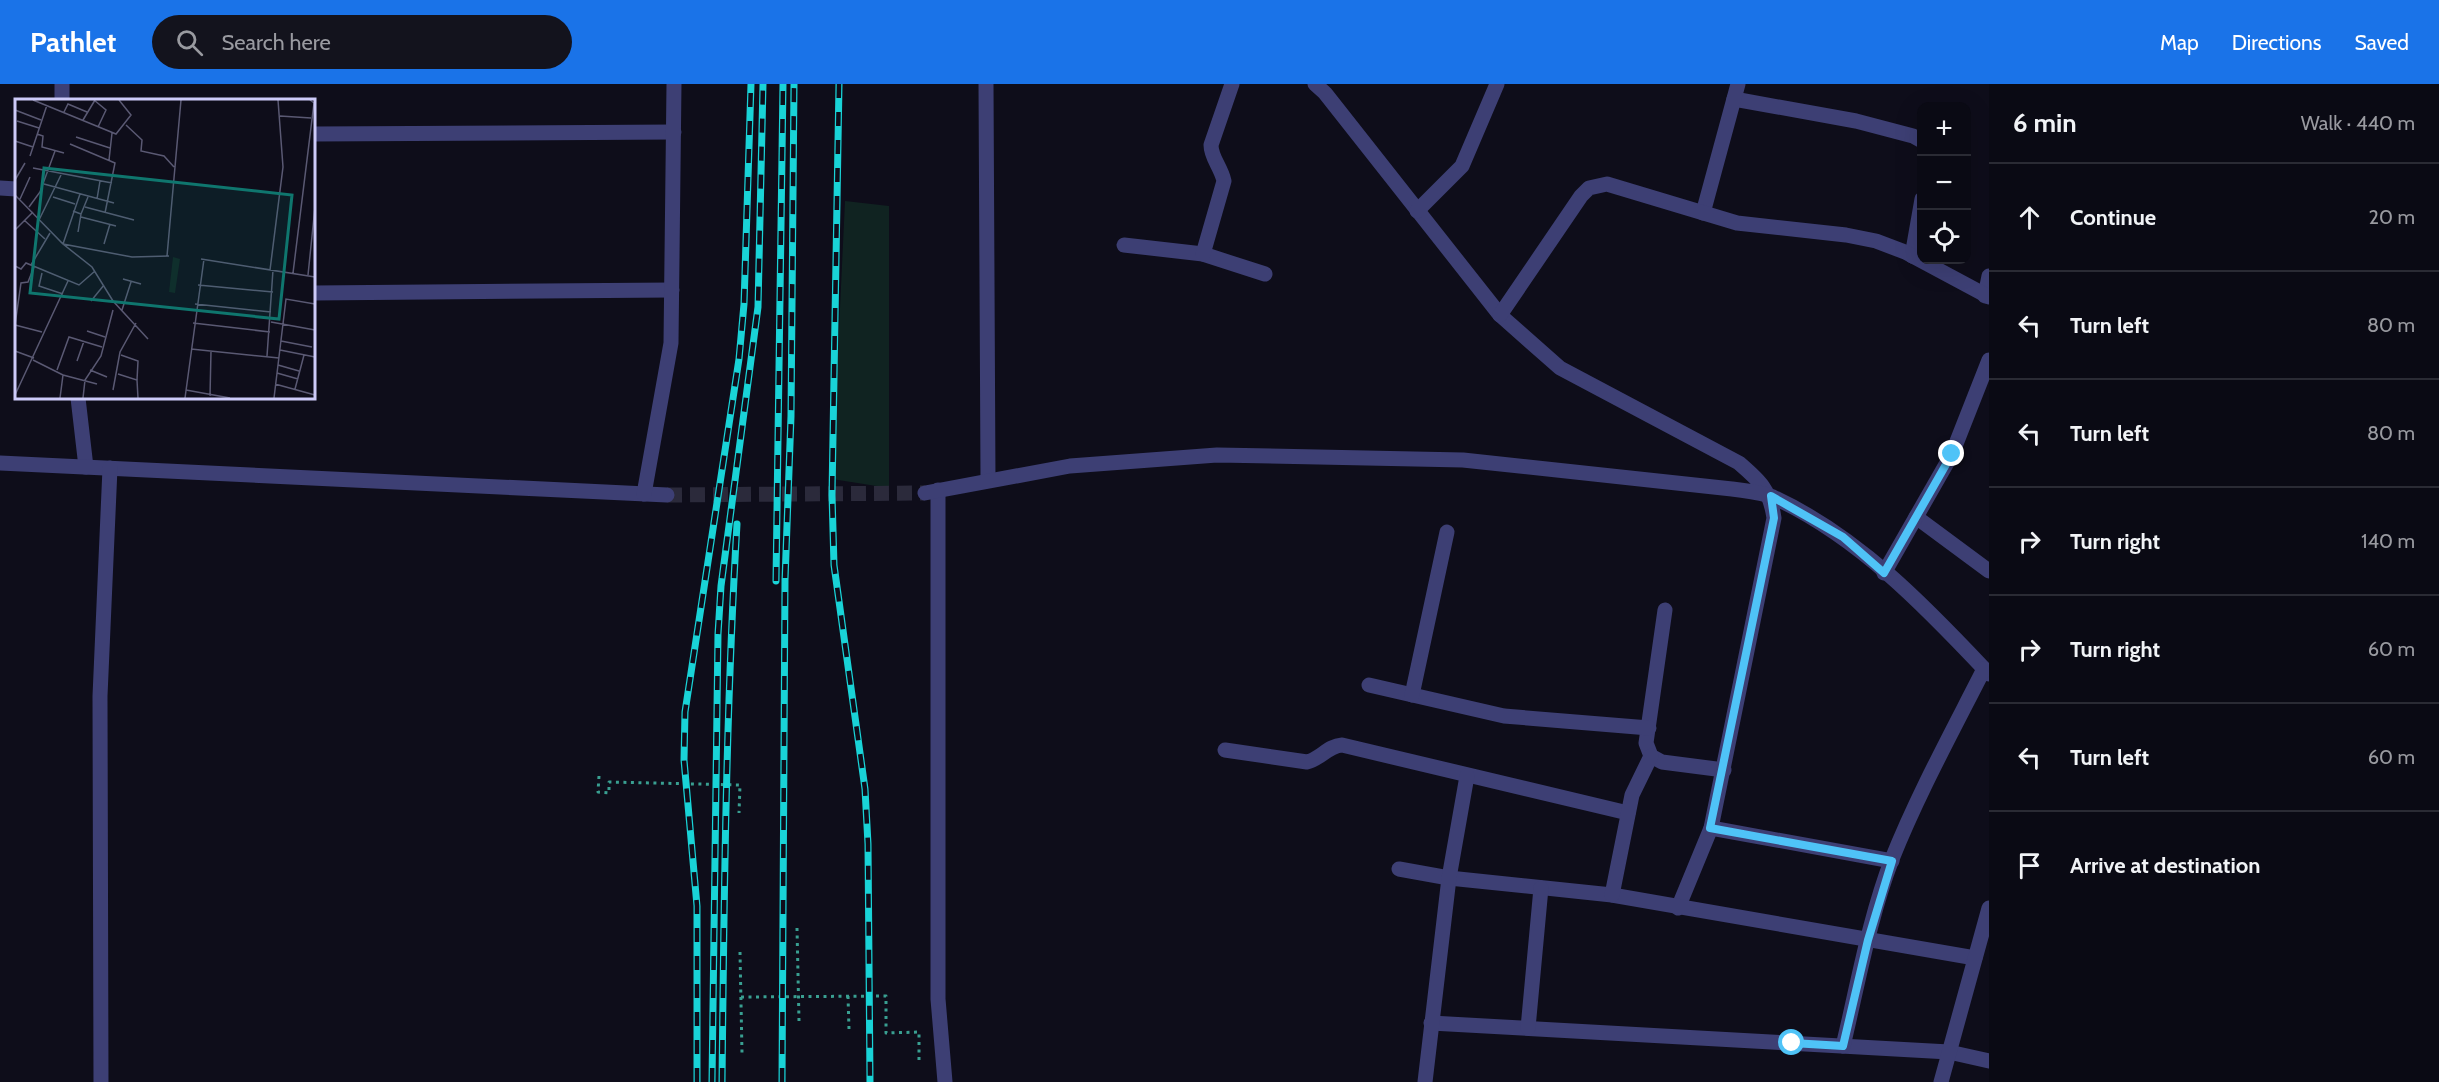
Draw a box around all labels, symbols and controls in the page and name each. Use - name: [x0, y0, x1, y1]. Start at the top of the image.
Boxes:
- search box: [152, 15, 572, 69]
- text: Pathlet: [30, 25, 116, 59]
- icon: search: [173, 26, 206, 59]
- text: Search here: [221, 29, 331, 56]
- text: Map: [2160, 30, 2199, 55]
- text: Directions: [2232, 30, 2321, 55]
- text: Saved: [2354, 30, 2409, 55]
- inset map: [15, 99, 315, 399]
- map controls: [1917, 102, 1971, 264]
- button: +: [1917, 102, 1971, 156]
- text: 6 min: [2013, 107, 2077, 139]
- text: Walk · 440 m: [2301, 111, 2415, 135]
- button: −: [1917, 156, 1971, 210]
- icon: ahead: [2013, 201, 2046, 234]
- text: Continue: [2070, 204, 2156, 231]
- text: 20 m: [2369, 205, 2415, 229]
- button: locate: [1917, 210, 1971, 264]
- icon: left: [2013, 309, 2046, 342]
- text: Turn left: [2070, 312, 2149, 339]
- text: 80 m: [2367, 313, 2415, 337]
- icon: left: [2013, 417, 2046, 450]
- text: Turn left: [2070, 420, 2149, 447]
- text: 80 m: [2367, 421, 2415, 445]
- route end: [1938, 440, 1964, 466]
- icon: right: [2013, 525, 2046, 558]
- text: Turn right: [2070, 528, 2160, 555]
- text: 140 m: [2361, 529, 2415, 553]
- icon: right: [2013, 633, 2046, 666]
- text: Turn right: [2070, 636, 2160, 663]
- text: 60 m: [2368, 637, 2415, 661]
- icon: left: [2013, 741, 2046, 774]
- text: Turn left: [2070, 744, 2149, 771]
- text: 60 m: [2368, 745, 2415, 769]
- icon: arrive: [2013, 849, 2046, 882]
- text: Arrive at destination: [2070, 852, 2260, 879]
- route start: [1778, 1029, 1804, 1055]

